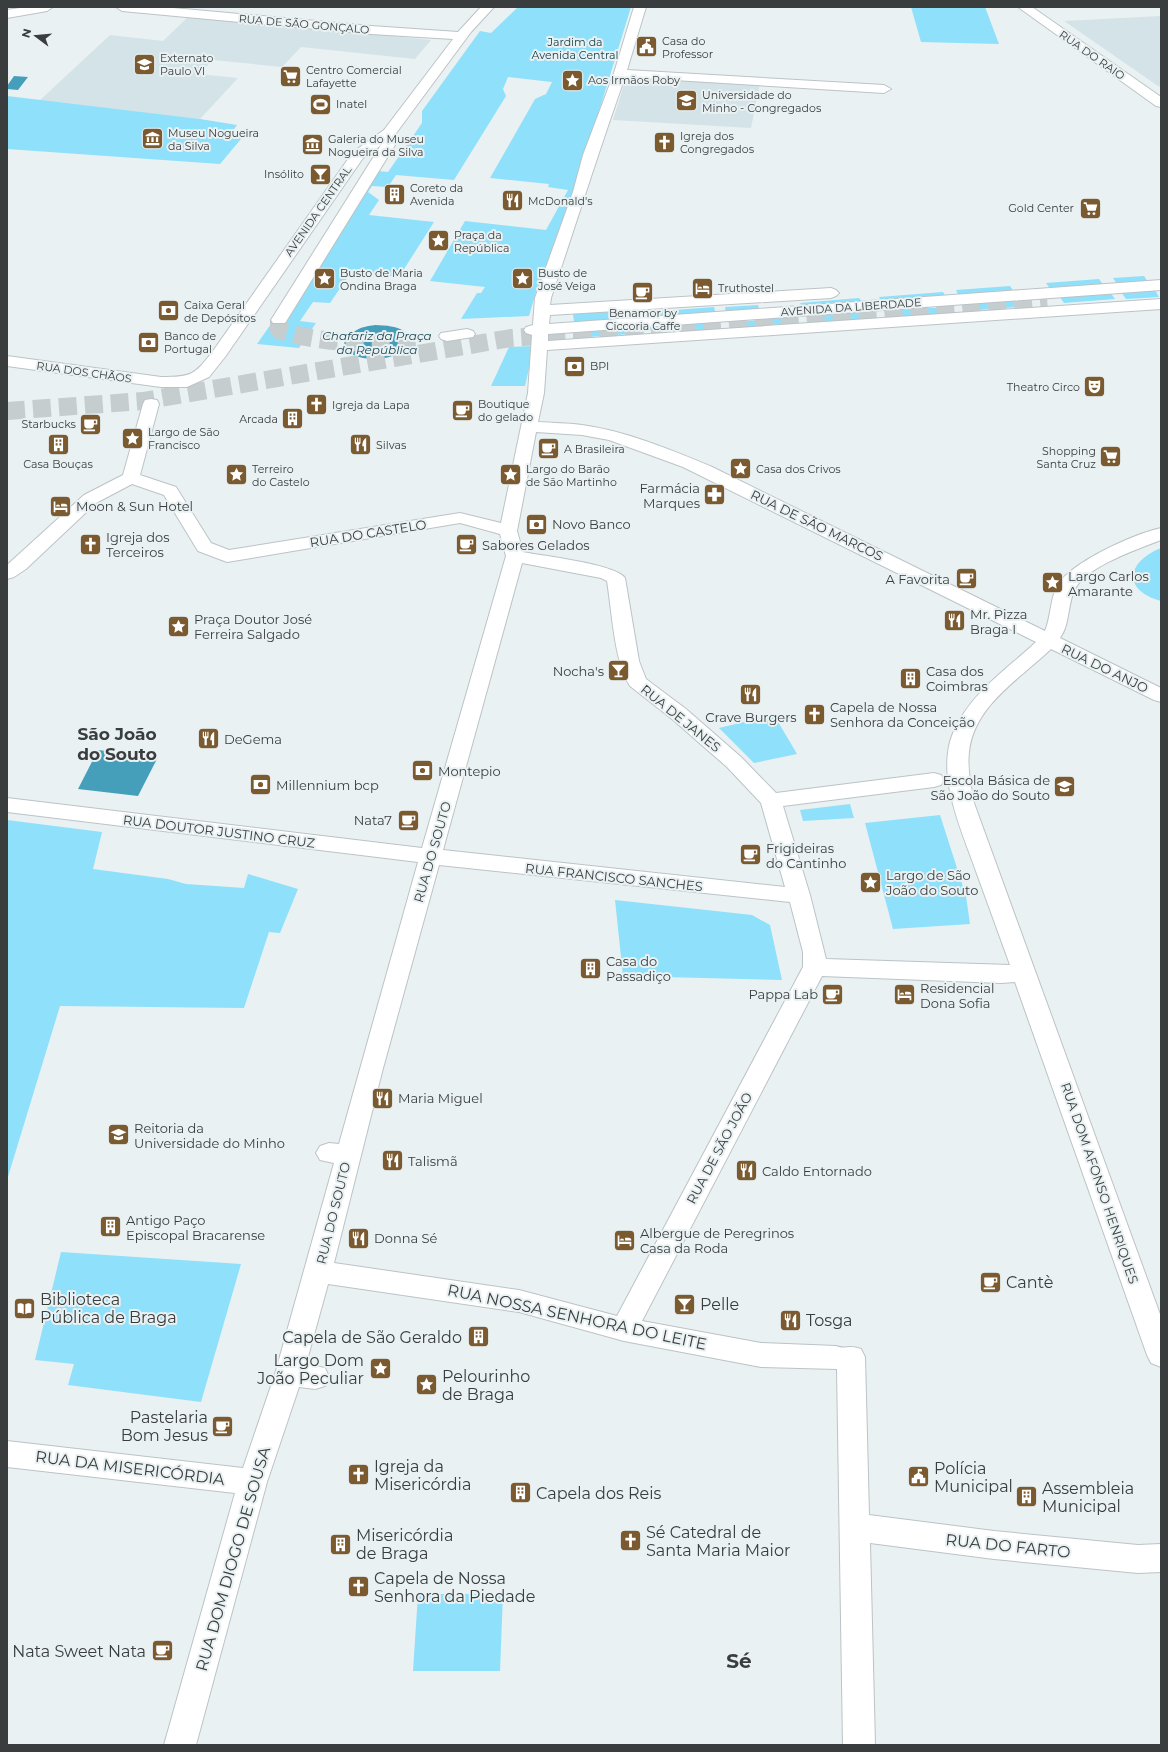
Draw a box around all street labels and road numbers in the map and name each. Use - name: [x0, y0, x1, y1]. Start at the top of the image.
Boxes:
- street label: RUA DE SÃO GONÇALO: [238, 11, 370, 37]
- street label: RUA DO RAIO: [1057, 27, 1127, 83]
- street label: AVENIDA CENTRAL: [282, 163, 355, 259]
- street label: AVENIDA DA LIBERDADE: [780, 295, 922, 319]
- street label: RUA DOS CHÃOS: [36, 358, 133, 386]
- street label: RUA DE SÃO MARCOS: [748, 486, 886, 564]
- street label: RUA DO CASTELO: [308, 516, 428, 550]
- street label: RUA DO ANJO: [1059, 640, 1151, 696]
- street label: RUA DE JANES: [638, 681, 724, 755]
- street label: RUA DO SOUTO: [410, 799, 454, 904]
- street label: RUA DOUTOR JUSTINO CRUZ: [122, 811, 316, 851]
- street label: RUA FRANCISCO SANCHES: [524, 860, 704, 894]
- street label: RUA DOM AFONSO HENRIQUES: [1058, 1080, 1142, 1286]
- street label: RUA DE SÃO JOÃO: [683, 1089, 755, 1206]
- street label: RUA DO SOUTO: [313, 1160, 353, 1266]
- street label: RUA NOSSA SENHORA DO LEITE: [446, 1280, 708, 1354]
- street label: RUA DOM DIOGO DE SOUSA: [192, 1444, 274, 1673]
- street label: RUA DA MISERICÓRDIA: [34, 1447, 226, 1489]
- street label: RUA DO FARTO: [945, 1530, 1071, 1562]

